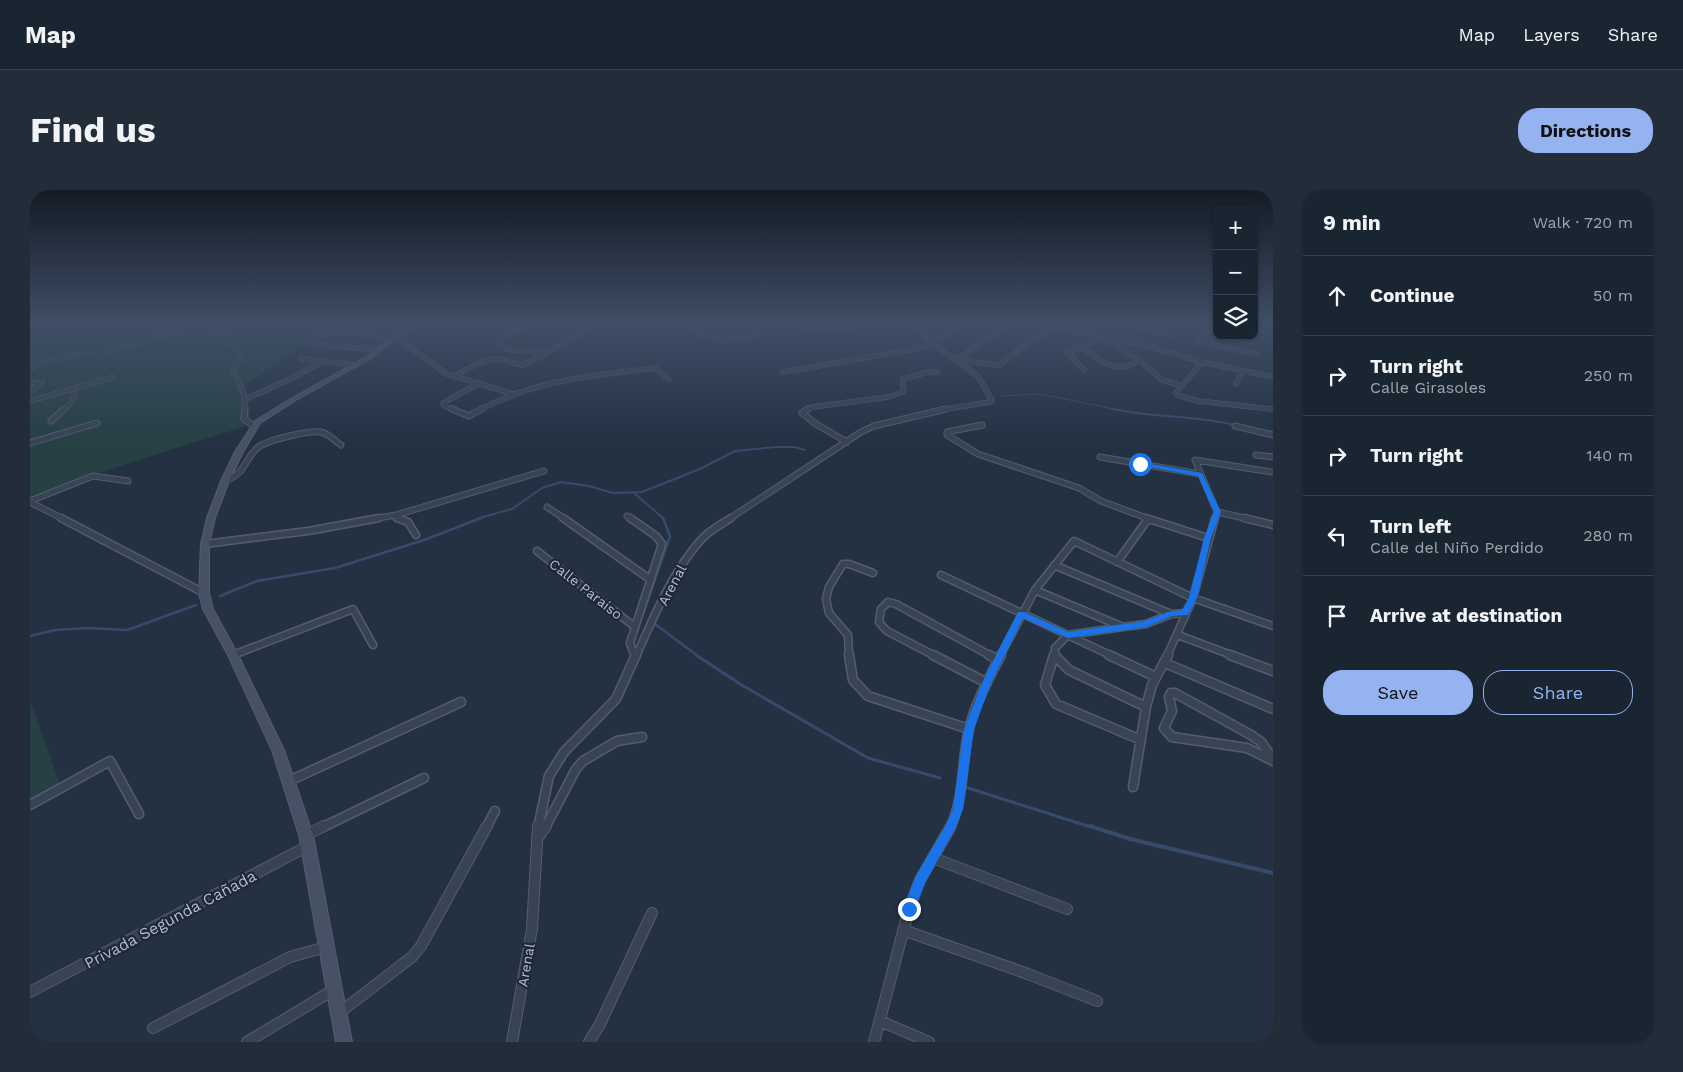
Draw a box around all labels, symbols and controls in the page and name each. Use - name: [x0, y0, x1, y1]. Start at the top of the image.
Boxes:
- text: Map: [25, 21, 76, 49]
- text: Map: [1458, 24, 1495, 45]
- text: Layers: [1523, 24, 1580, 45]
- text: Share: [1608, 24, 1658, 45]
- button: Directions: [1518, 108, 1653, 153]
- text: Find us: [30, 109, 156, 151]
- map controls: [1213, 205, 1258, 340]
- button: +: [1213, 205, 1258, 250]
- text: 9 min: [1323, 210, 1381, 235]
- text: Walk · 720 m: [1533, 213, 1633, 232]
- button: −: [1213, 250, 1258, 295]
- icon: ahead: [1323, 282, 1351, 310]
- text: Continue: [1370, 284, 1454, 307]
- text: 50 m: [1593, 286, 1633, 305]
- button: layers: [1213, 295, 1258, 340]
- text: Turn right: [1370, 355, 1463, 378]
- icon: right: [1323, 362, 1351, 390]
- text: 250 m: [1584, 366, 1633, 385]
- text: Calle Girasoles: [1370, 378, 1486, 397]
- icon: right: [1323, 442, 1351, 470]
- text: Turn right: [1370, 444, 1463, 467]
- text: 140 m: [1586, 446, 1633, 465]
- route start: [1129, 453, 1152, 476]
- text: Turn left: [1370, 515, 1451, 538]
- icon: left: [1323, 522, 1351, 550]
- text: 280 m: [1583, 526, 1633, 545]
- text: Calle del Niño Perdido: [1370, 538, 1544, 557]
- street label: Calle Paraíso: [546, 555, 626, 623]
- street label: Arenal: [655, 561, 690, 608]
- icon: arrive: [1323, 602, 1351, 630]
- text: Arrive at destination: [1370, 604, 1562, 627]
- button: Save: [1323, 670, 1473, 715]
- button: Share: [1483, 670, 1633, 715]
- street label: Privada Segunda Cañada: [81, 866, 259, 973]
- route end: [898, 898, 921, 921]
- street label: Arenal: [514, 941, 538, 988]

